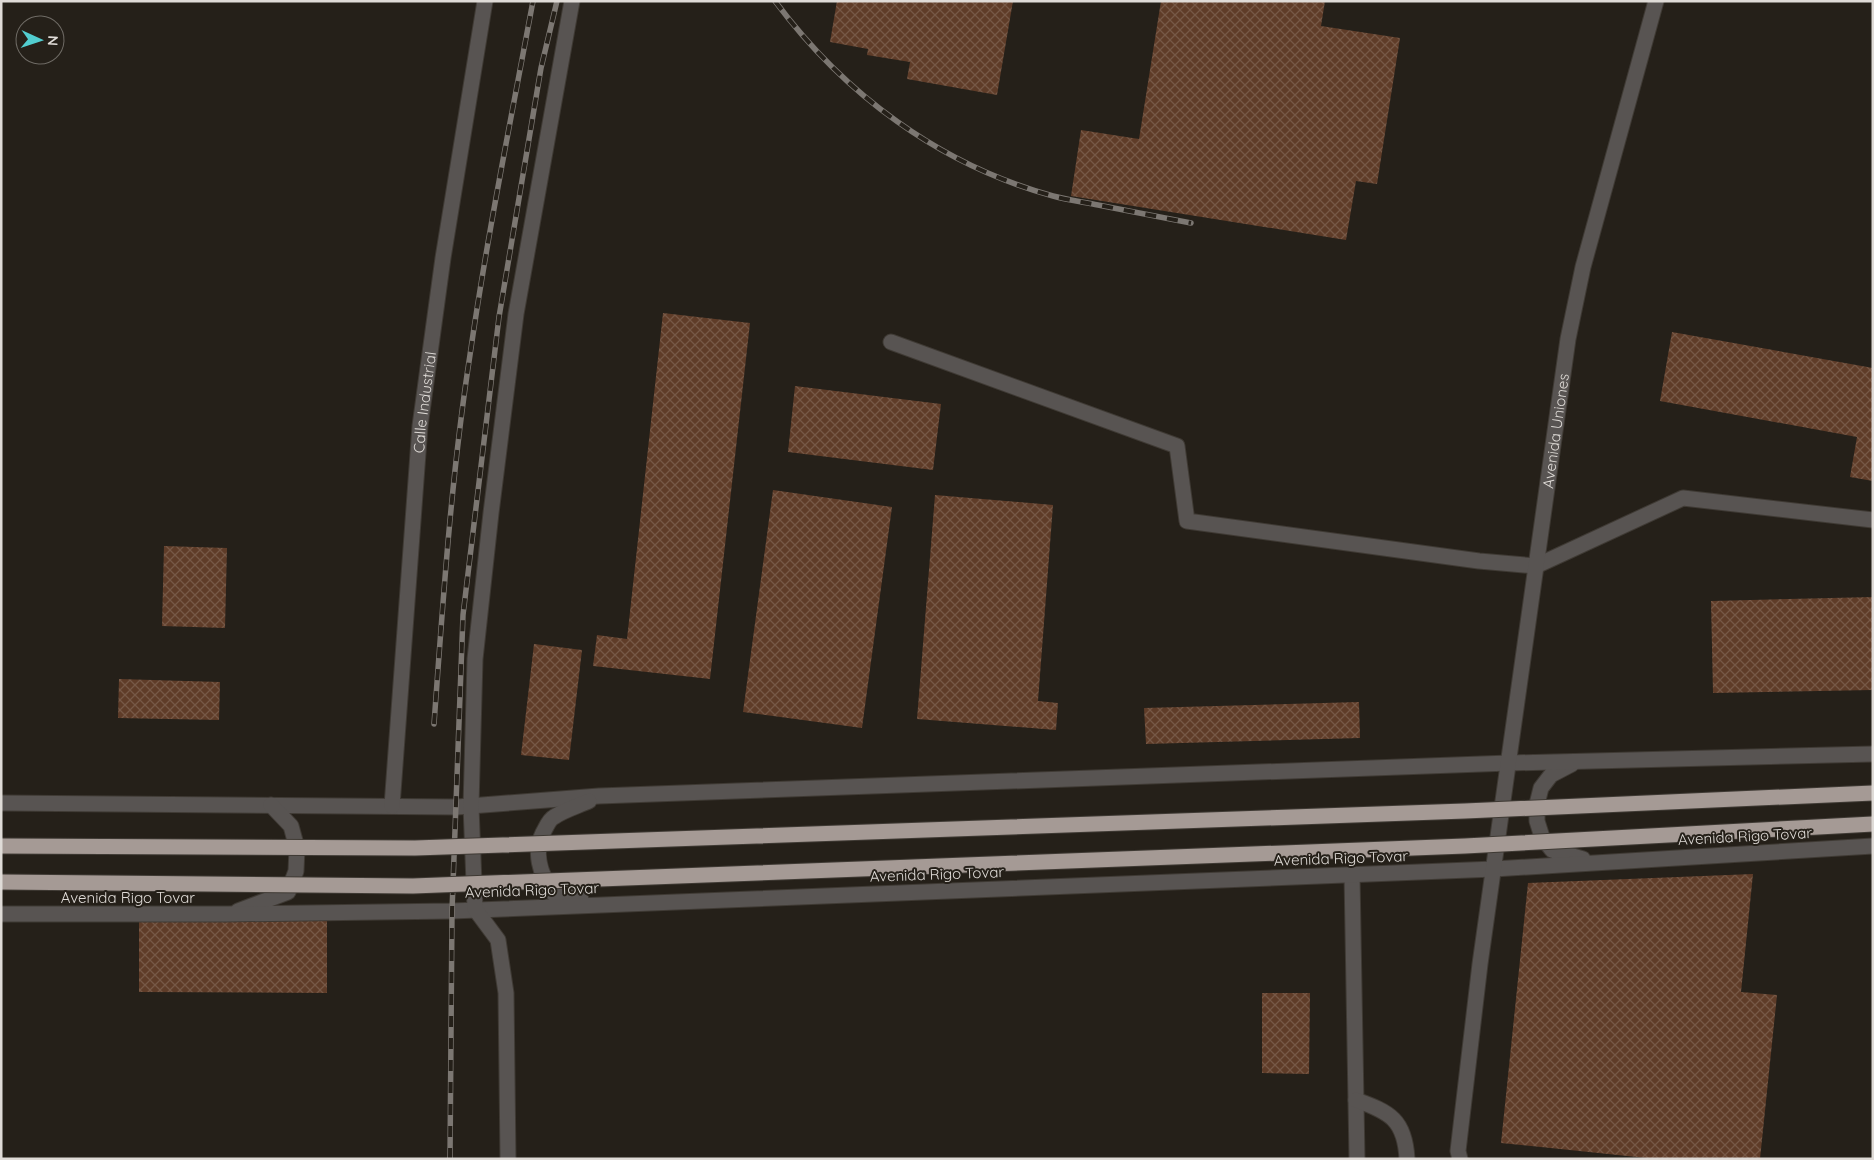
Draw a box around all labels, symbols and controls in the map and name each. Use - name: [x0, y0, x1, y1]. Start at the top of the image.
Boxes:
- north arrow: [15, 15, 65, 65]
- text: N: [44, 35, 62, 46]
- street label: Calle Industrial: [409, 350, 440, 454]
- street label: Avenida Uniones: [1538, 372, 1573, 489]
- street label: Avenida Rigo Tovar: [1677, 823, 1813, 849]
- street label: Avenida Rigo Tovar: [1274, 846, 1409, 870]
- street label: Avenida Rigo Tovar: [870, 862, 1005, 886]
- street label: Avenida Rigo Tovar: [465, 878, 600, 902]
- street label: Avenida Rigo Tovar: [61, 888, 195, 907]

